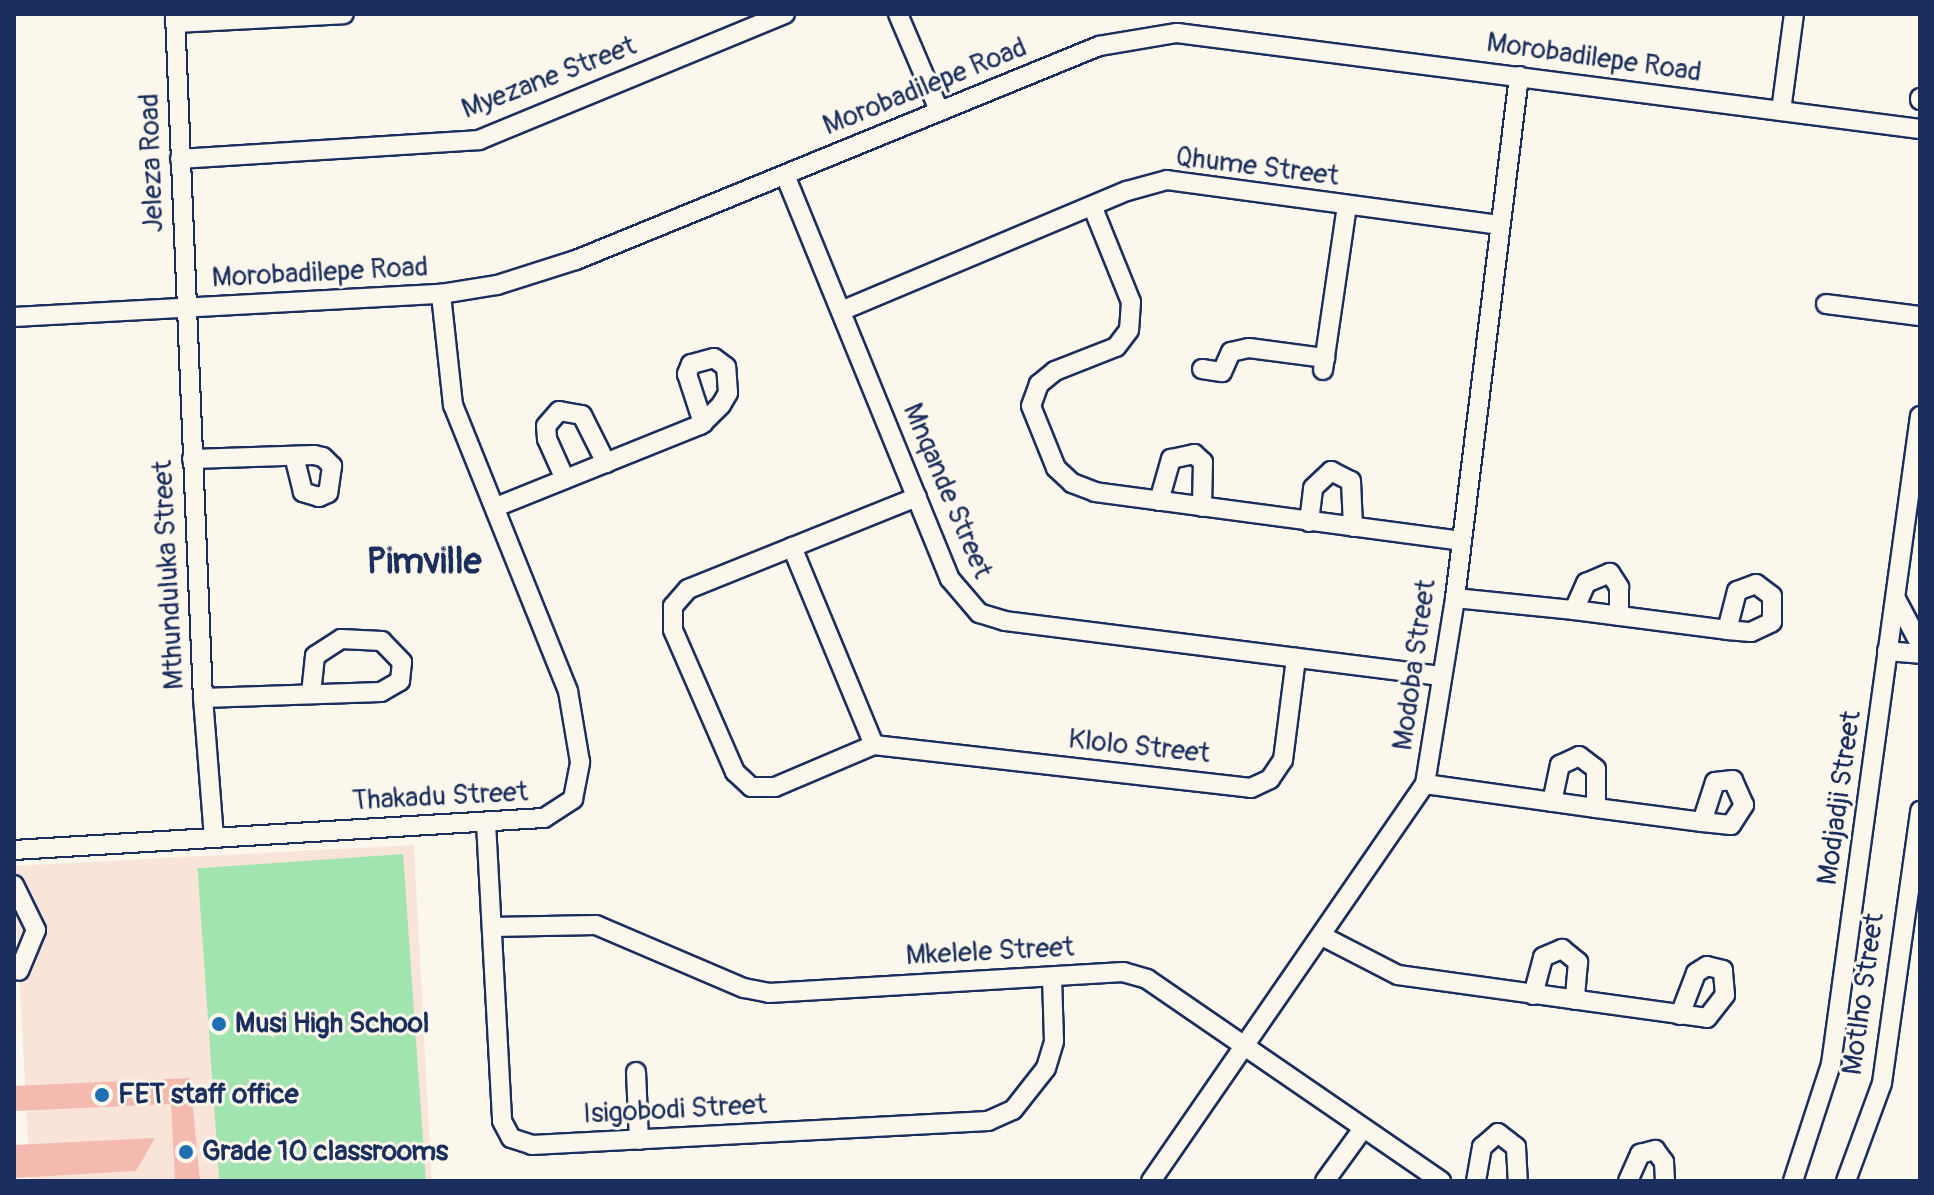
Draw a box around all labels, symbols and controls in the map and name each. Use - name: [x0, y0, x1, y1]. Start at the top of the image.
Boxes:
- street label: Morobadilepe Road: [1484, 26, 1704, 90]
- street label: Myezane Street: [457, 29, 641, 127]
- street label: Morobadilepe Road: [818, 31, 1032, 143]
- street label: Jeleza Road: [133, 93, 171, 233]
- street label: Qhume Street: [1173, 140, 1341, 194]
- street label: Morobadilepe Road: [211, 251, 429, 295]
- street label: Mnqande Street: [895, 398, 999, 584]
- street label: Mthunduluka Street: [146, 459, 192, 691]
- district label: Pimville: [367, 540, 481, 584]
- street label: Modoba Street: [1386, 577, 1444, 753]
- street label: Modjadji Street: [1811, 709, 1869, 887]
- street label: Klolo Street: [1066, 723, 1212, 771]
- street label: Thakadu Street: [351, 776, 529, 818]
- street label: Motlho Street: [1836, 911, 1892, 1077]
- street label: Mkelele Street: [905, 931, 1075, 973]
- place label: Musi High School: [235, 1007, 430, 1041]
- marker: Musi High School: [210, 1015, 228, 1033]
- place label: FET staff office: [118, 1078, 299, 1112]
- marker: FET staff office: [93, 1086, 111, 1104]
- street label: Isigobodi Street: [582, 1088, 768, 1132]
- place label: Grade 10 classrooms: [202, 1135, 448, 1169]
- marker: Grade 10 classrooms: [177, 1143, 195, 1161]

